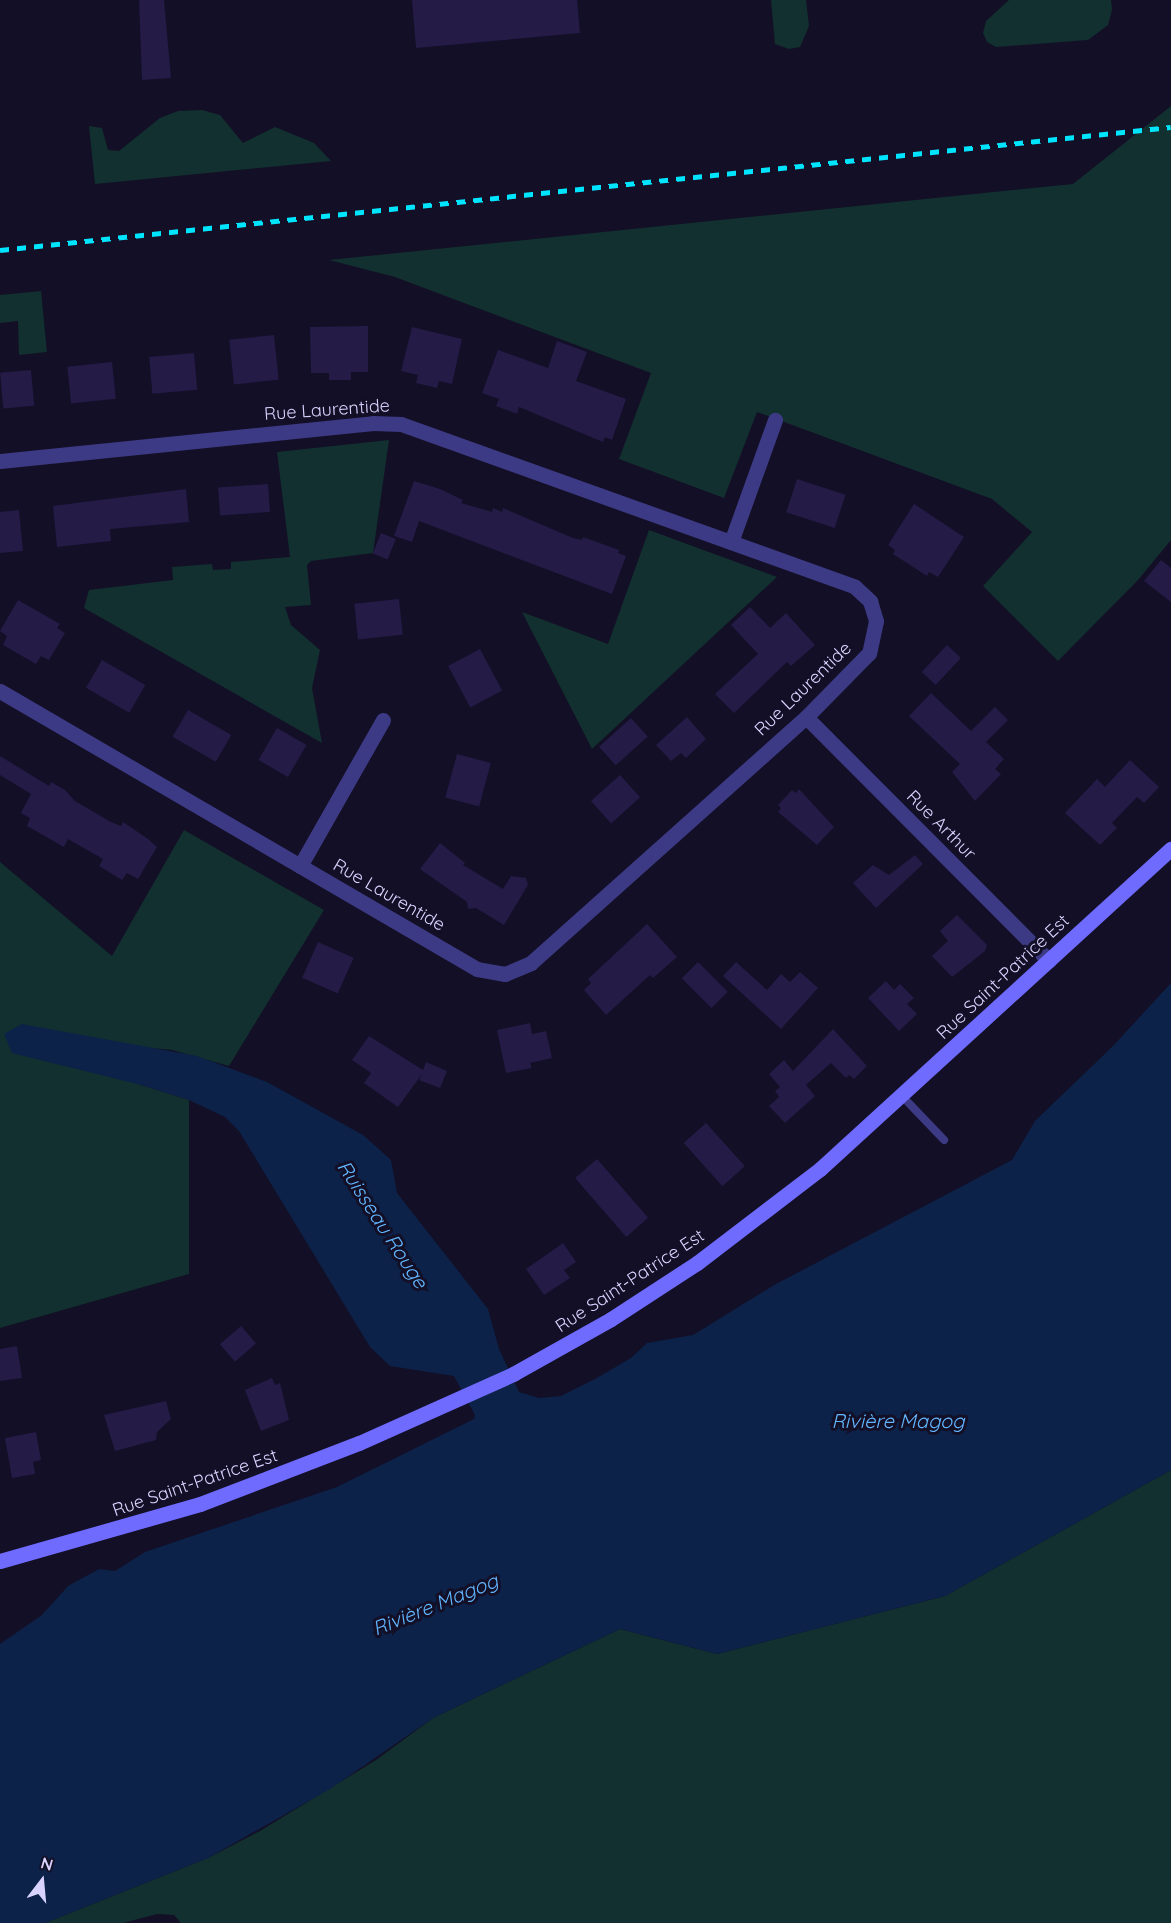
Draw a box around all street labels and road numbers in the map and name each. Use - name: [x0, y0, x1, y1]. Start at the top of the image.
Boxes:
- street label: Rue Laurentide: [263, 395, 391, 425]
- street label: Rue Laurentide: [750, 638, 856, 740]
- street label: Rue Arthur: [902, 786, 980, 864]
- street label: Rue Laurentide: [329, 854, 449, 936]
- street label: Rue Saint-Patrice Est: [932, 910, 1074, 1044]
- street label: Rue Saint-Patrice Est: [551, 1225, 709, 1337]
- street label: Rue Saint-Patrice Est: [110, 1445, 280, 1521]

